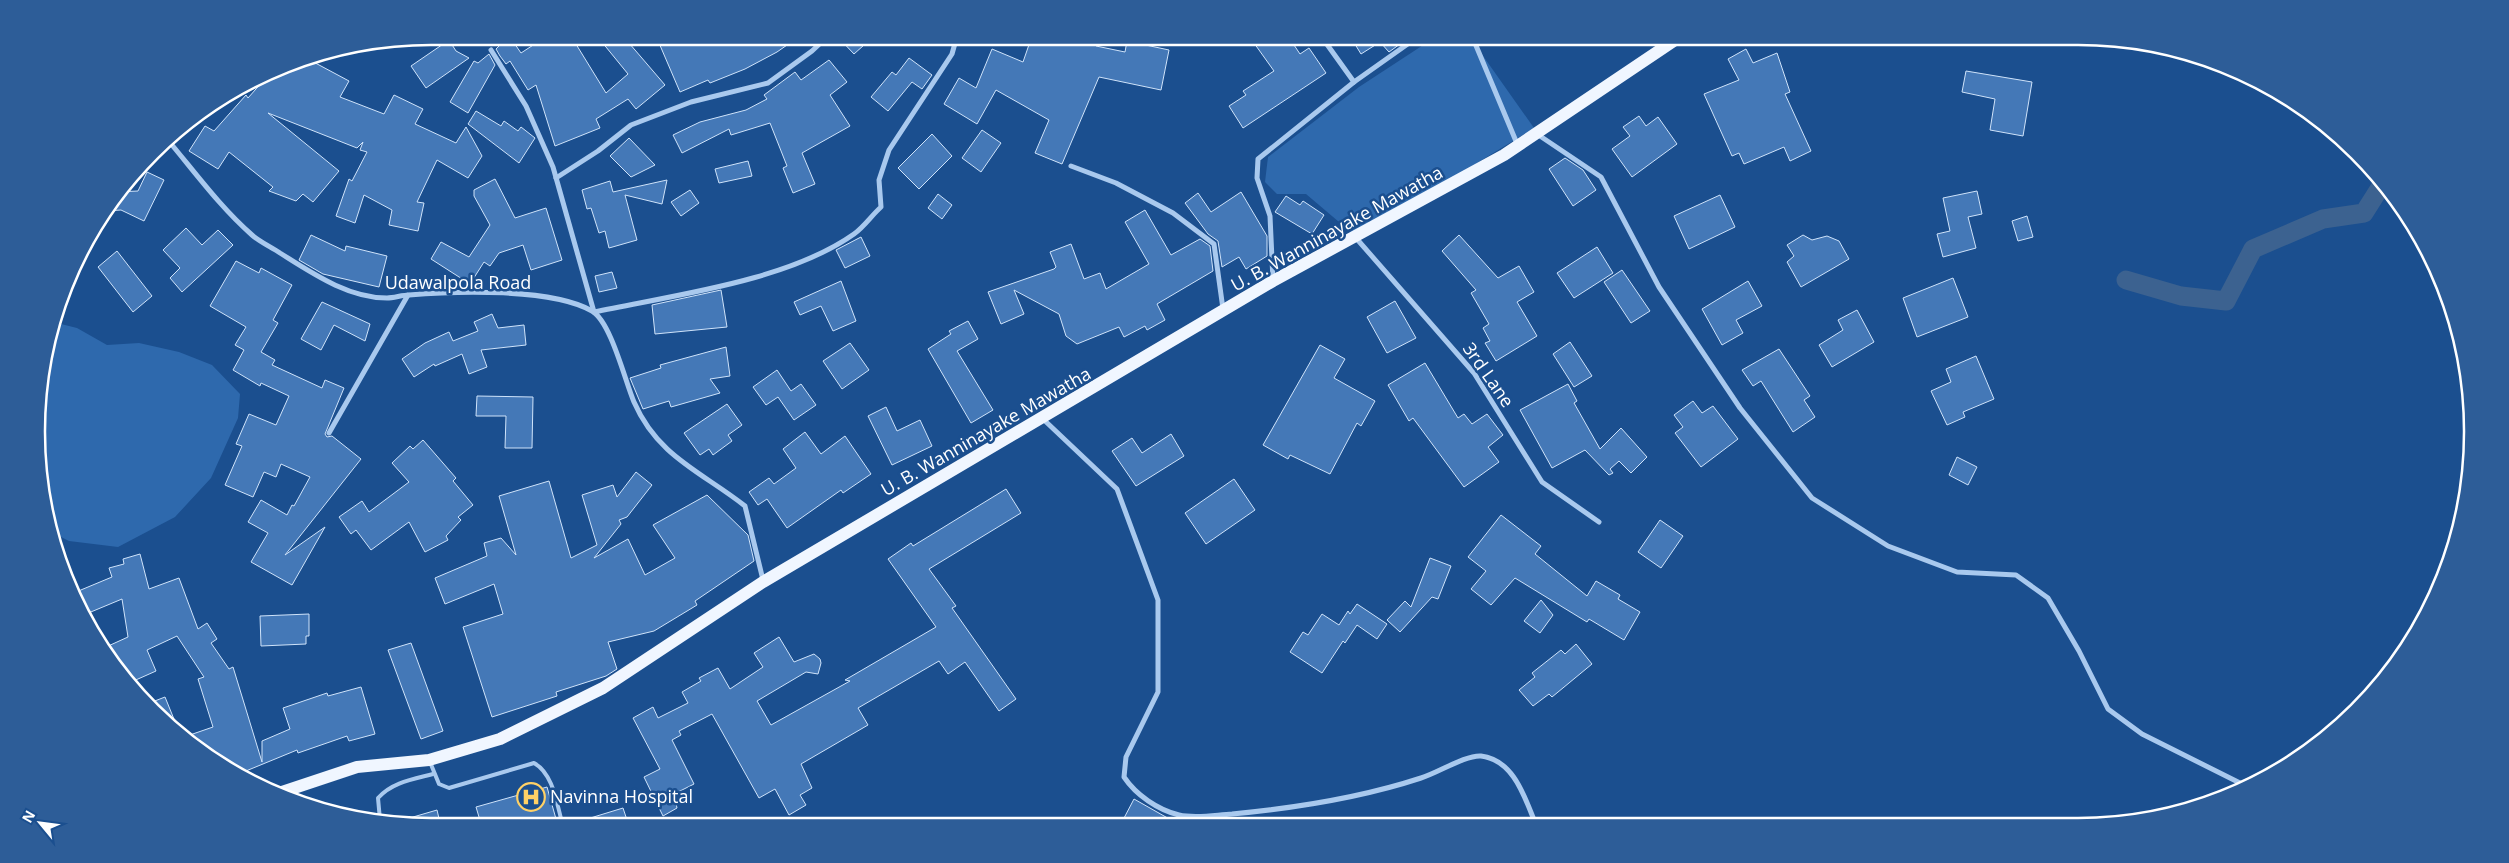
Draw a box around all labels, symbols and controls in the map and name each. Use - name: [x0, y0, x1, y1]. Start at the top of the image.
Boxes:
- street label: U. B. Wanninayake Mawatha: [1226, 160, 1447, 296]
- street label: Udawalpola Road: [385, 270, 531, 294]
- street label: 3rd Lane: [1458, 337, 1520, 412]
- street label: U. B. Wanninayake Mawatha: [876, 361, 1095, 501]
- hospital icon: Navinna Hospital: [516, 782, 546, 812]
- place label: Navinna Hospital: [550, 784, 693, 808]
- north arrow: [15, 798, 65, 848]
- text: N: [17, 807, 39, 826]

